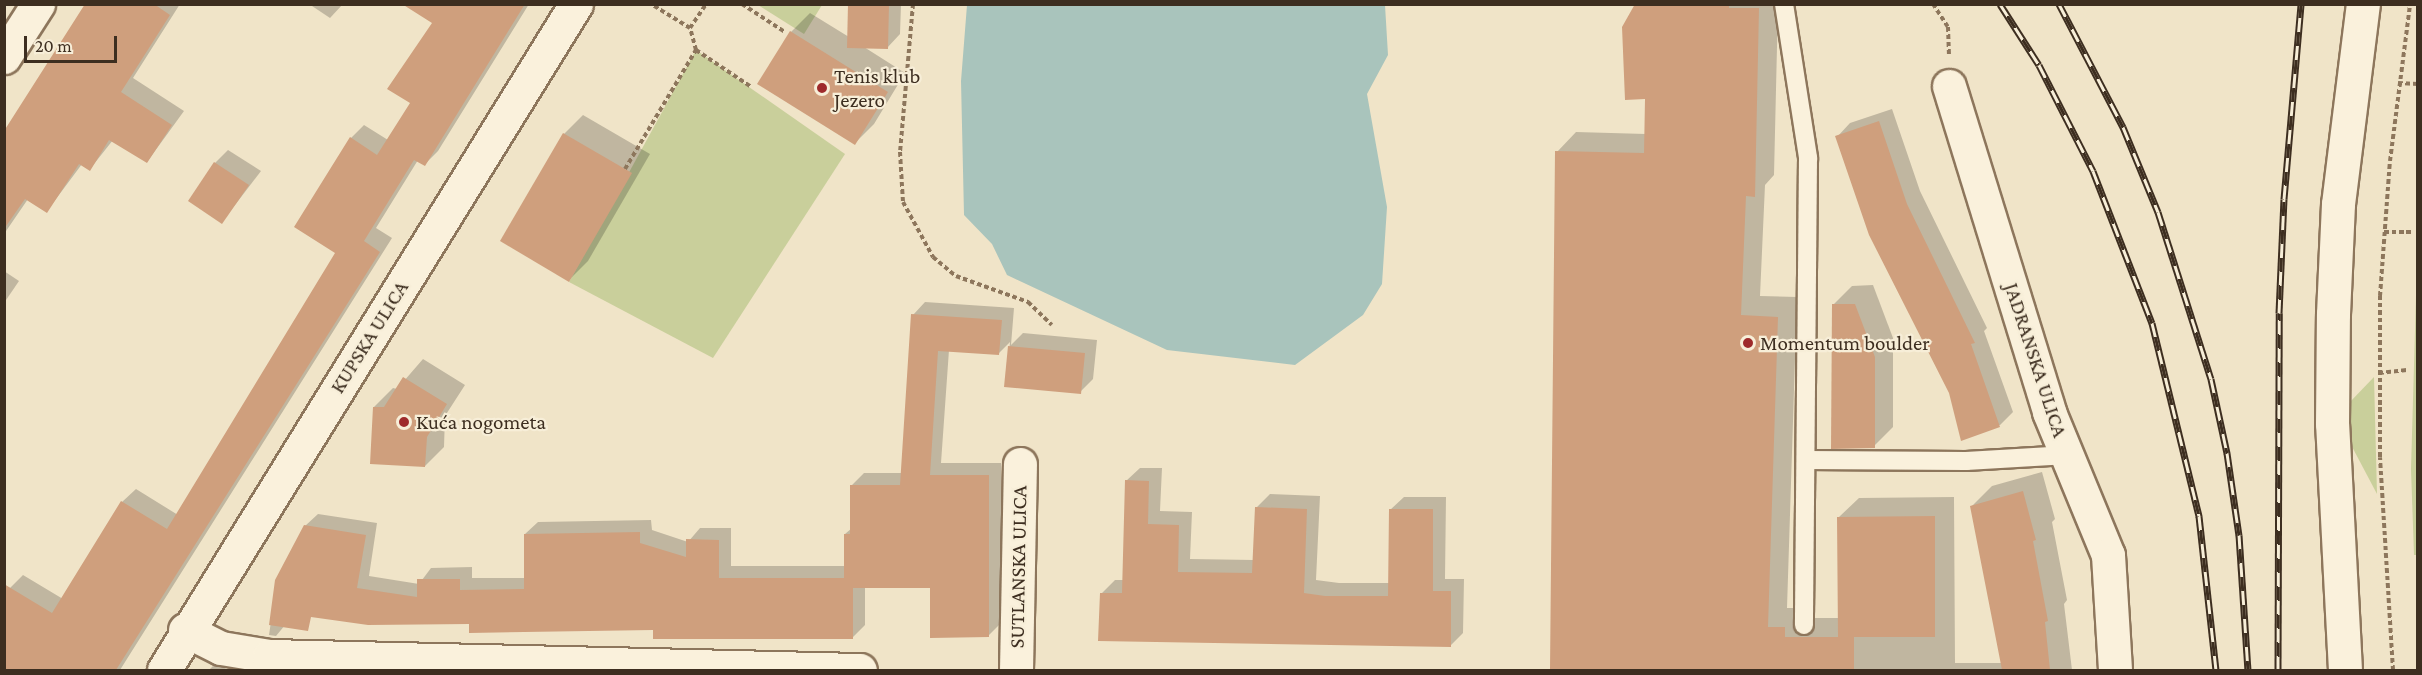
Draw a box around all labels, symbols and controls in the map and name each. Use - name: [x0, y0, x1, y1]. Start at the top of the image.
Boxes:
- scale bar: [27, 24, 120, 62]
- text: 20 m: [35, 36, 72, 56]
- place label: Tenis klub Jezero: [834, 63, 920, 113]
- marker: Tenis klub Jezero: [815, 81, 829, 95]
- street label: KUPSKA ULICA: [324, 276, 414, 398]
- street label: JADRANSKA ULICA: [1999, 280, 2073, 440]
- place label: Momentum boulder: [1760, 330, 1930, 356]
- marker: Momentum boulder: [1741, 336, 1755, 350]
- place label: Kuća nogometa: [416, 409, 546, 435]
- marker: Kuća nogometa: [397, 415, 411, 429]
- street label: SUTLANSKA ULICA: [1004, 485, 1032, 649]

